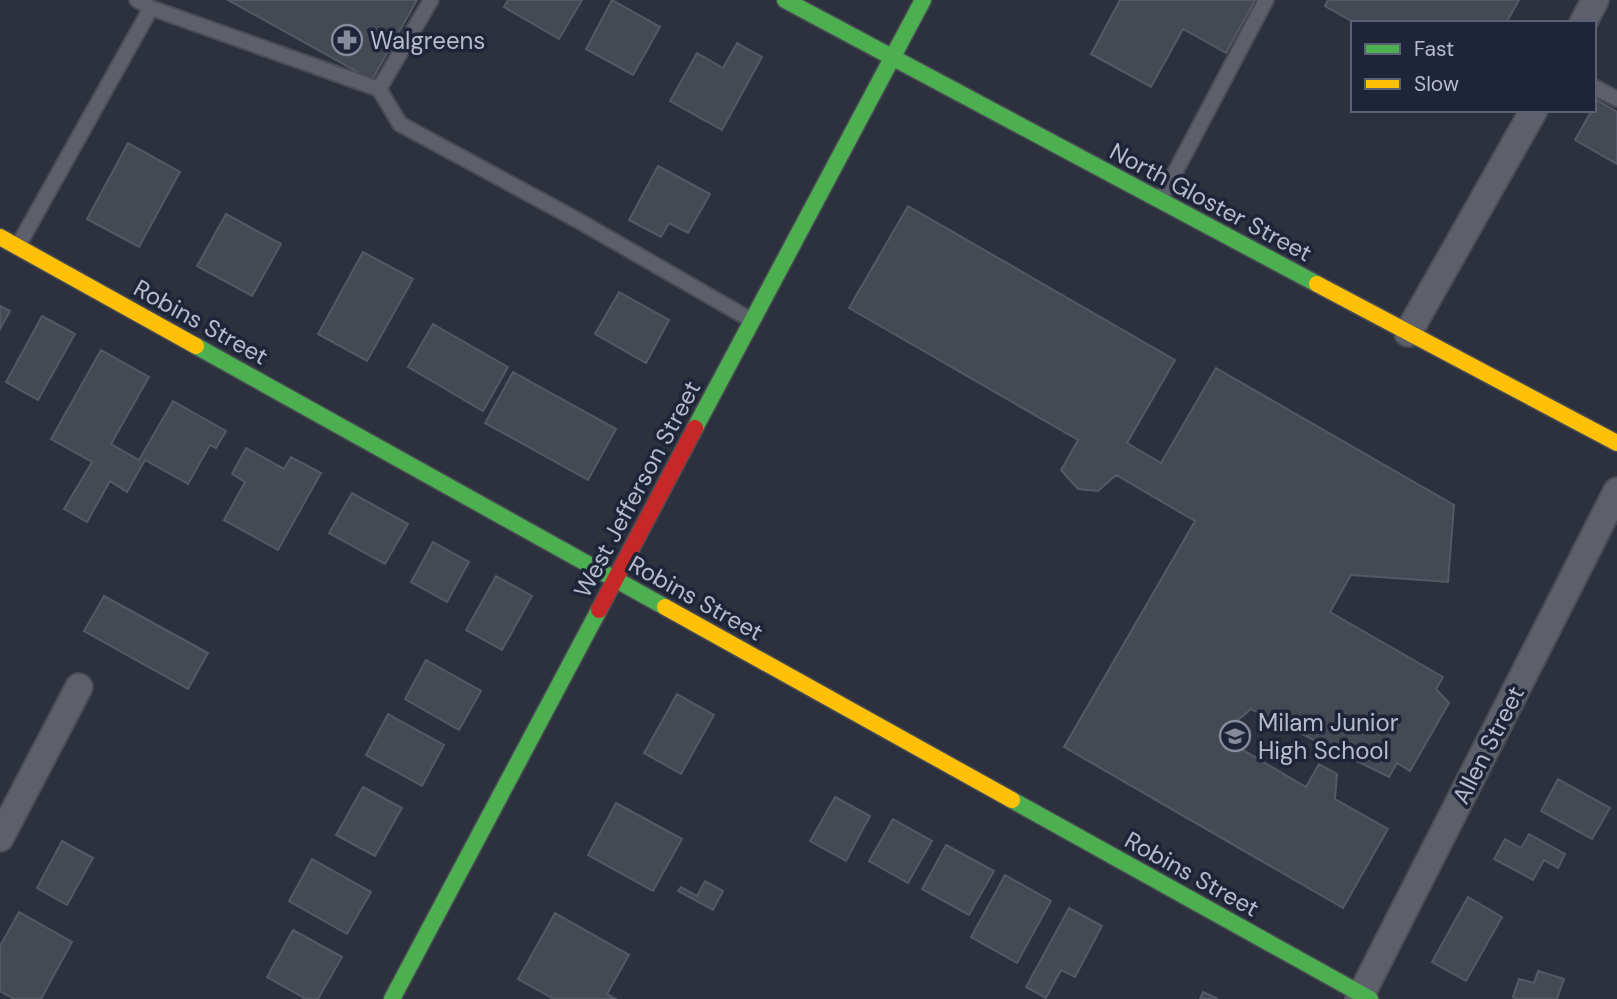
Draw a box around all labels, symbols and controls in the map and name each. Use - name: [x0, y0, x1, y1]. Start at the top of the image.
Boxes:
- legend: [1351, 21, 1596, 112]
- pharmacy icon: Walgreens: [330, 23, 364, 57]
- place label: Walgreens: [370, 25, 485, 56]
- text: Fast: [1414, 35, 1454, 63]
- text: Slow: [1414, 70, 1459, 98]
- street label: North Gloster Street: [1105, 136, 1317, 268]
- street label: Robins Street: [128, 272, 274, 372]
- street label: West Jefferson Street: [567, 375, 707, 603]
- street label: Robins Street: [623, 548, 769, 648]
- street label: Allen Street: [1445, 681, 1531, 809]
- place label: Milam Junior High School: [1258, 707, 1399, 766]
- school or university icon: Milam Junior High School: [1218, 719, 1252, 753]
- street label: Robins Street: [1119, 824, 1265, 924]

